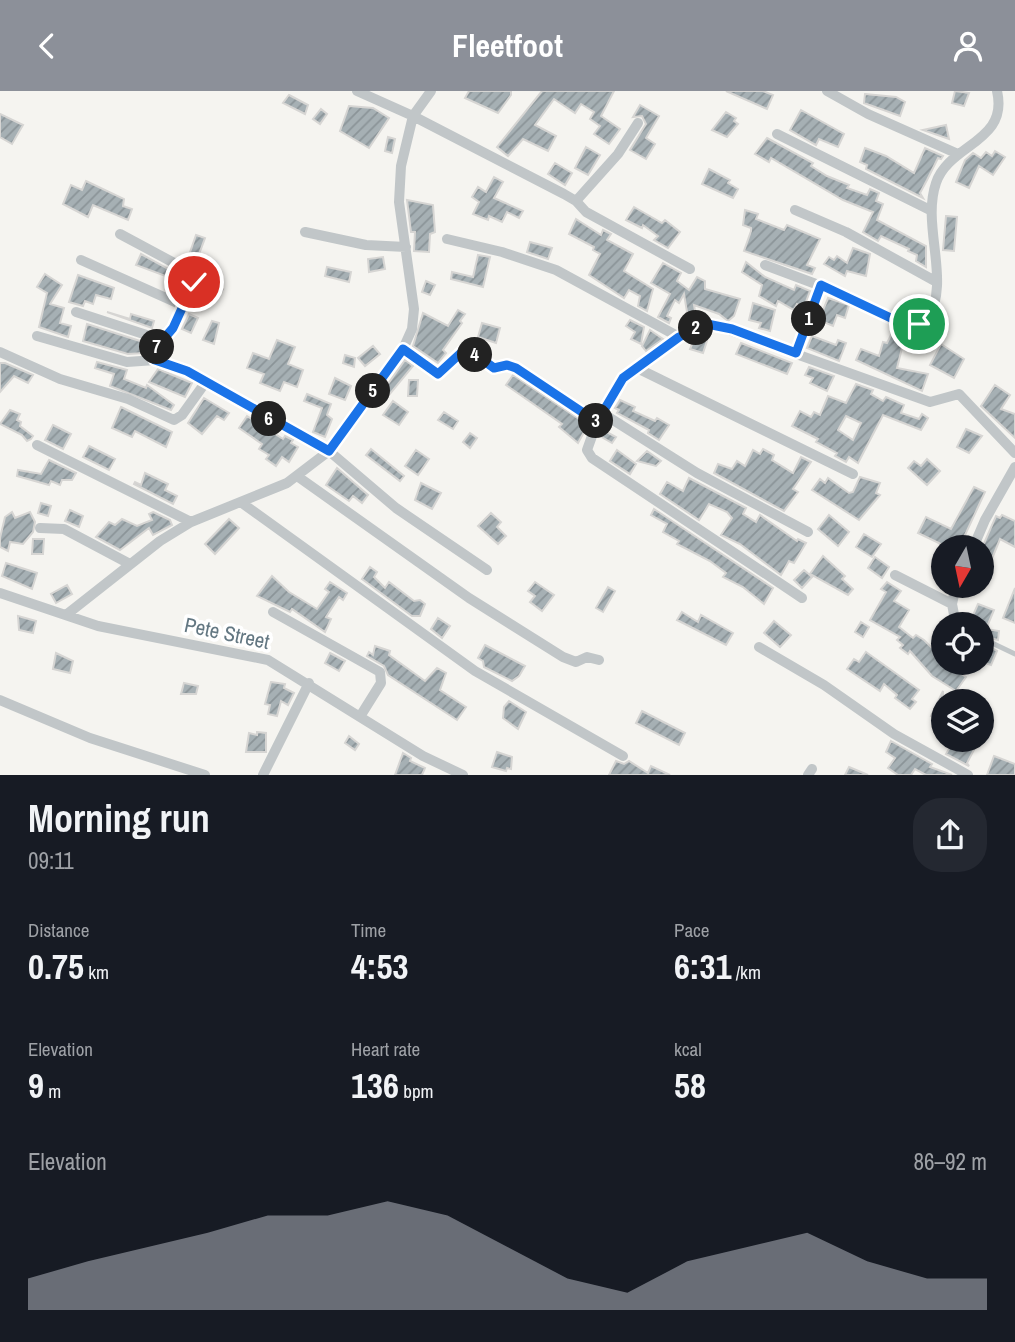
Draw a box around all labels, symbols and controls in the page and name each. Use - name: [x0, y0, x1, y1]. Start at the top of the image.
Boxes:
- text: Fleetfoot: [452, 24, 563, 67]
- icon: back: [28, 27, 66, 65]
- icon: person: [949, 27, 987, 65]
- pin: [164, 252, 224, 312]
- icon: check: [175, 263, 213, 301]
- pin: [889, 294, 949, 354]
- pin: 1: [792, 301, 826, 337]
- text: 1: [804, 305, 813, 331]
- icon: arrive: [900, 305, 938, 343]
- pin: 2: [678, 310, 714, 345]
- text: 2: [691, 314, 700, 340]
- pin: 7: [140, 329, 174, 365]
- text: 7: [152, 333, 161, 359]
- pin: 4: [458, 337, 492, 373]
- text: 4: [470, 341, 479, 367]
- pin: 5: [356, 373, 390, 409]
- text: 5: [368, 377, 377, 403]
- pin: 6: [252, 401, 286, 437]
- pin: 3: [578, 403, 614, 439]
- text: 6: [264, 405, 273, 431]
- text: 3: [591, 407, 600, 433]
- north arrow: [931, 535, 994, 599]
- map controls: [931, 535, 994, 752]
- street label: Pete Street: [182, 610, 272, 656]
- button: locate: [931, 612, 994, 675]
- button: layers: [931, 689, 994, 752]
- text: Morning run: [28, 793, 210, 844]
- button: share: [913, 798, 987, 872]
- text: 09:11: [28, 845, 74, 876]
- text: Distance: [28, 917, 89, 943]
- text: Time: [351, 917, 386, 943]
- text: Pace: [674, 917, 710, 943]
- text: 0.75: [28, 943, 84, 990]
- text: 4:53: [351, 943, 408, 990]
- text: 6:31: [674, 943, 731, 990]
- text: km: [84, 959, 109, 985]
- text: /km: [731, 959, 761, 985]
- text: Elevation: [28, 1036, 93, 1062]
- text: Heart rate: [351, 1036, 420, 1062]
- text: kcal: [674, 1036, 702, 1062]
- text: 9: [28, 1062, 44, 1109]
- text: 136: [351, 1062, 399, 1109]
- text: 58: [674, 1062, 706, 1109]
- text: m: [44, 1078, 61, 1104]
- text: bpm: [399, 1078, 434, 1104]
- text: Elevation: [28, 1146, 107, 1177]
- text: 86–92 m: [914, 1146, 987, 1177]

